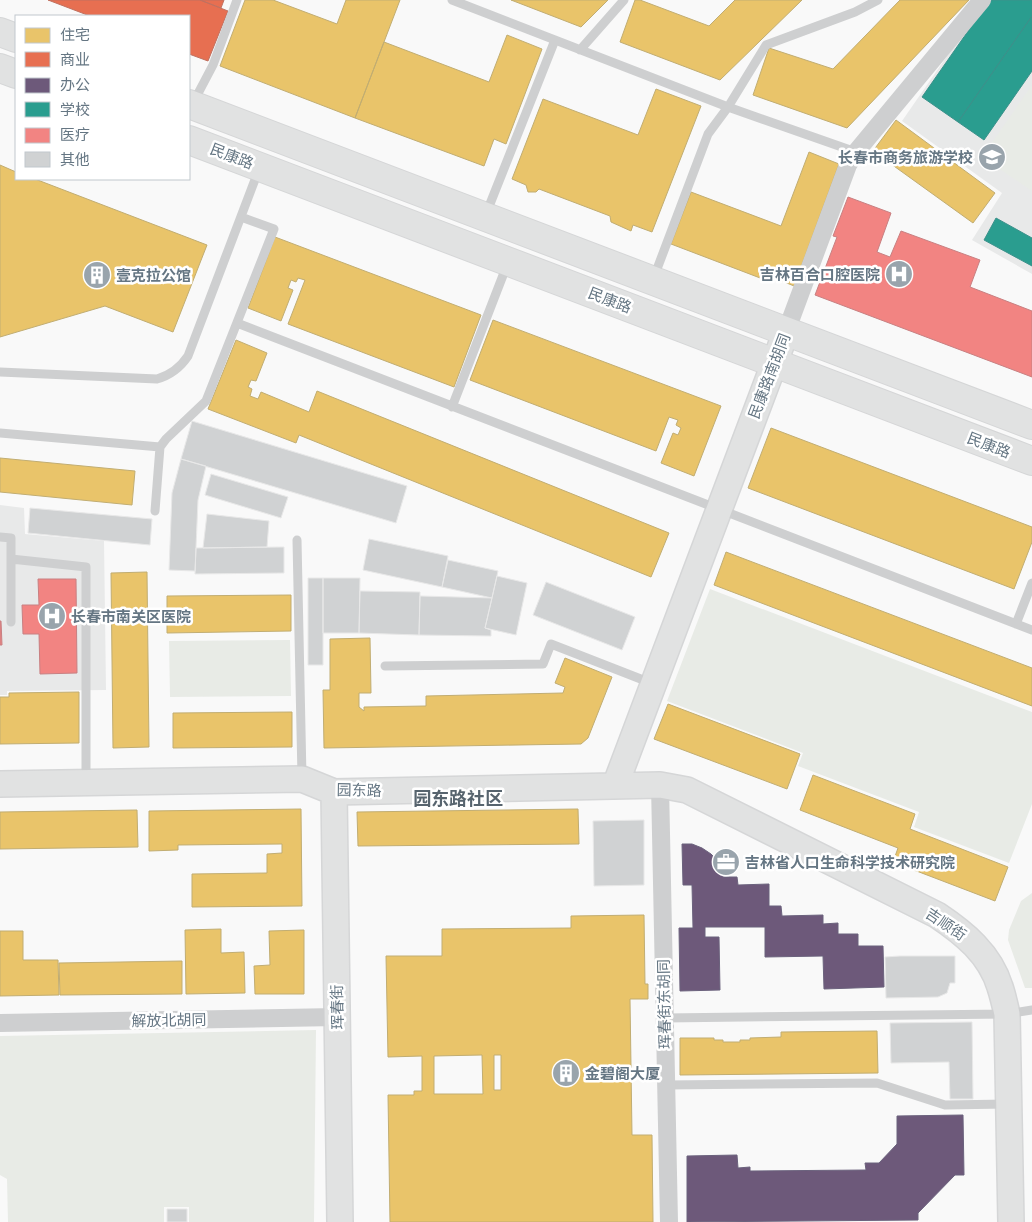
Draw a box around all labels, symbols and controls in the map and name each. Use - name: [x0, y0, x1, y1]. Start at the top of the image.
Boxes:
- legend: [15, 15, 190, 180]
- text: 住宅: [60, 25, 90, 44]
- text: 商业: [60, 50, 90, 69]
- text: 办公: [60, 75, 90, 94]
- text: 学校: [60, 100, 90, 119]
- text: 医疗: [60, 125, 90, 144]
- street label: 民康路: [208, 139, 256, 173]
- school or university icon: 长春市商务旅游学校: [977, 142, 1007, 172]
- place label: 长春市商务旅游学校: [838, 148, 973, 167]
- text: 其他: [60, 150, 90, 169]
- hospital icon: 吉林百合口腔医院: [884, 259, 914, 289]
- building icon: 壹克拉公馆: [82, 260, 112, 290]
- place label: 吉林百合口腔医院: [760, 265, 880, 284]
- place label: 壹克拉公馆: [116, 266, 191, 285]
- street label: 民康路: [586, 283, 634, 317]
- street label: 民康路南胡同: [744, 331, 794, 421]
- street label: 民康路: [965, 428, 1013, 462]
- hospital icon: 长春市南关区医院: [37, 601, 67, 631]
- place label: 长春市南关区医院: [71, 607, 191, 626]
- street label: 园东路: [336, 780, 382, 800]
- district label: 园东路社区: [413, 787, 503, 810]
- office icon: 吉林省人口生命科学技术研究院: [711, 847, 741, 877]
- place label: 吉林省人口生命科学技术研究院: [745, 853, 955, 872]
- street label: 吉顺街: [922, 904, 970, 944]
- street label: 珲春街东胡同: [654, 959, 674, 1049]
- street label: 珲春街: [327, 984, 347, 1030]
- street label: 解放北胡同: [131, 1010, 207, 1030]
- building icon: 金碧阁大厦: [551, 1058, 581, 1088]
- place label: 金碧阁大厦: [585, 1064, 660, 1083]

